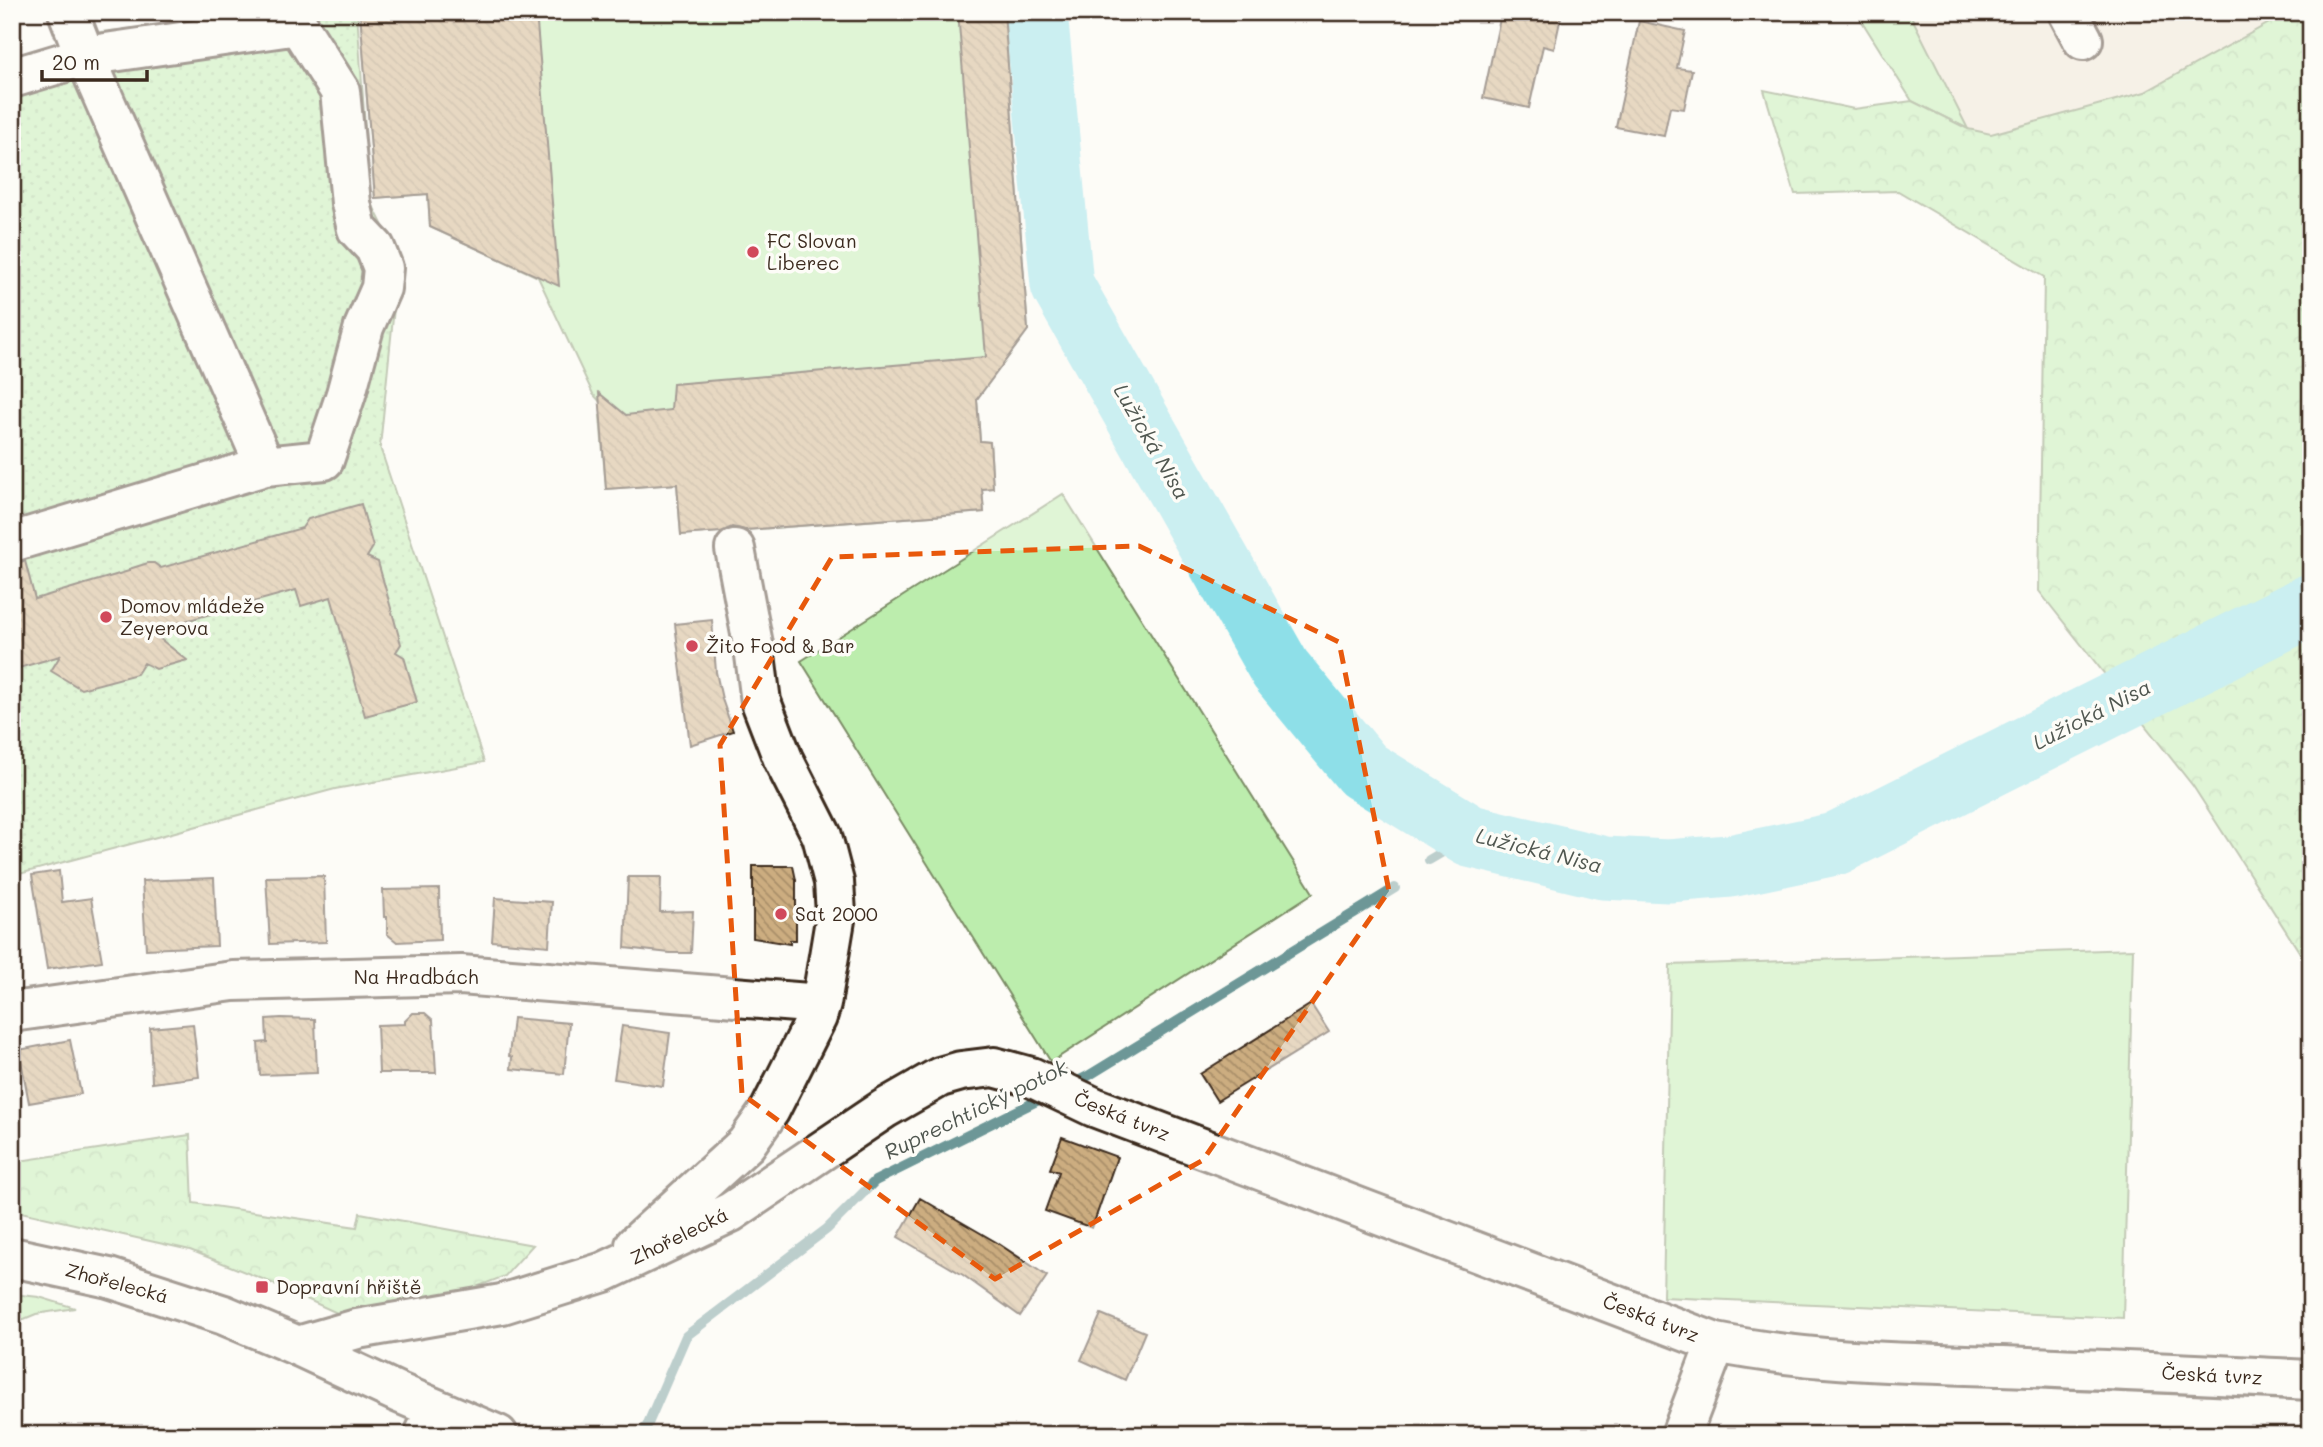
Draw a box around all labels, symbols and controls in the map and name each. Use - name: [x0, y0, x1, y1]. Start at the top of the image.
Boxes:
- scale bar: [42, 38, 147, 82]
- text: 20 m: [52, 48, 100, 75]
- place label: FC Slovan Liberec: [767, 228, 856, 275]
- marker: FC Slovan Liberec: [745, 244, 761, 260]
- water label: Lužická Nisa: [1108, 379, 1196, 504]
- place label: Domov mládeže Zeyerova: [120, 593, 265, 640]
- marker: Domov mládeže Zeyerova: [98, 609, 114, 625]
- place label: Žito Food & Bar: [706, 633, 855, 658]
- marker: Žito Food & Bar: [684, 638, 700, 654]
- water label: Lužická Nisa: [2028, 672, 2155, 755]
- water label: Lužická Nisa: [1473, 821, 1605, 878]
- place label: Sat 2000: [795, 901, 878, 926]
- marker: Sat 2000: [773, 906, 789, 922]
- street label: Na Hradbách: [354, 964, 478, 989]
- water label: Ruprechtický potok: [879, 1052, 1072, 1165]
- street label: Česká tvrz: [1071, 1085, 1174, 1146]
- street label: Zhořelecká: [626, 1201, 732, 1270]
- street label: Zhořelecká: [63, 1257, 171, 1308]
- place label: Dopravní hřiště: [276, 1274, 421, 1299]
- marker: Dopravní hřiště: [254, 1279, 270, 1295]
- street label: Česká tvrz: [1600, 1288, 1703, 1347]
- street label: Česká tvrz: [2161, 1359, 2263, 1390]

